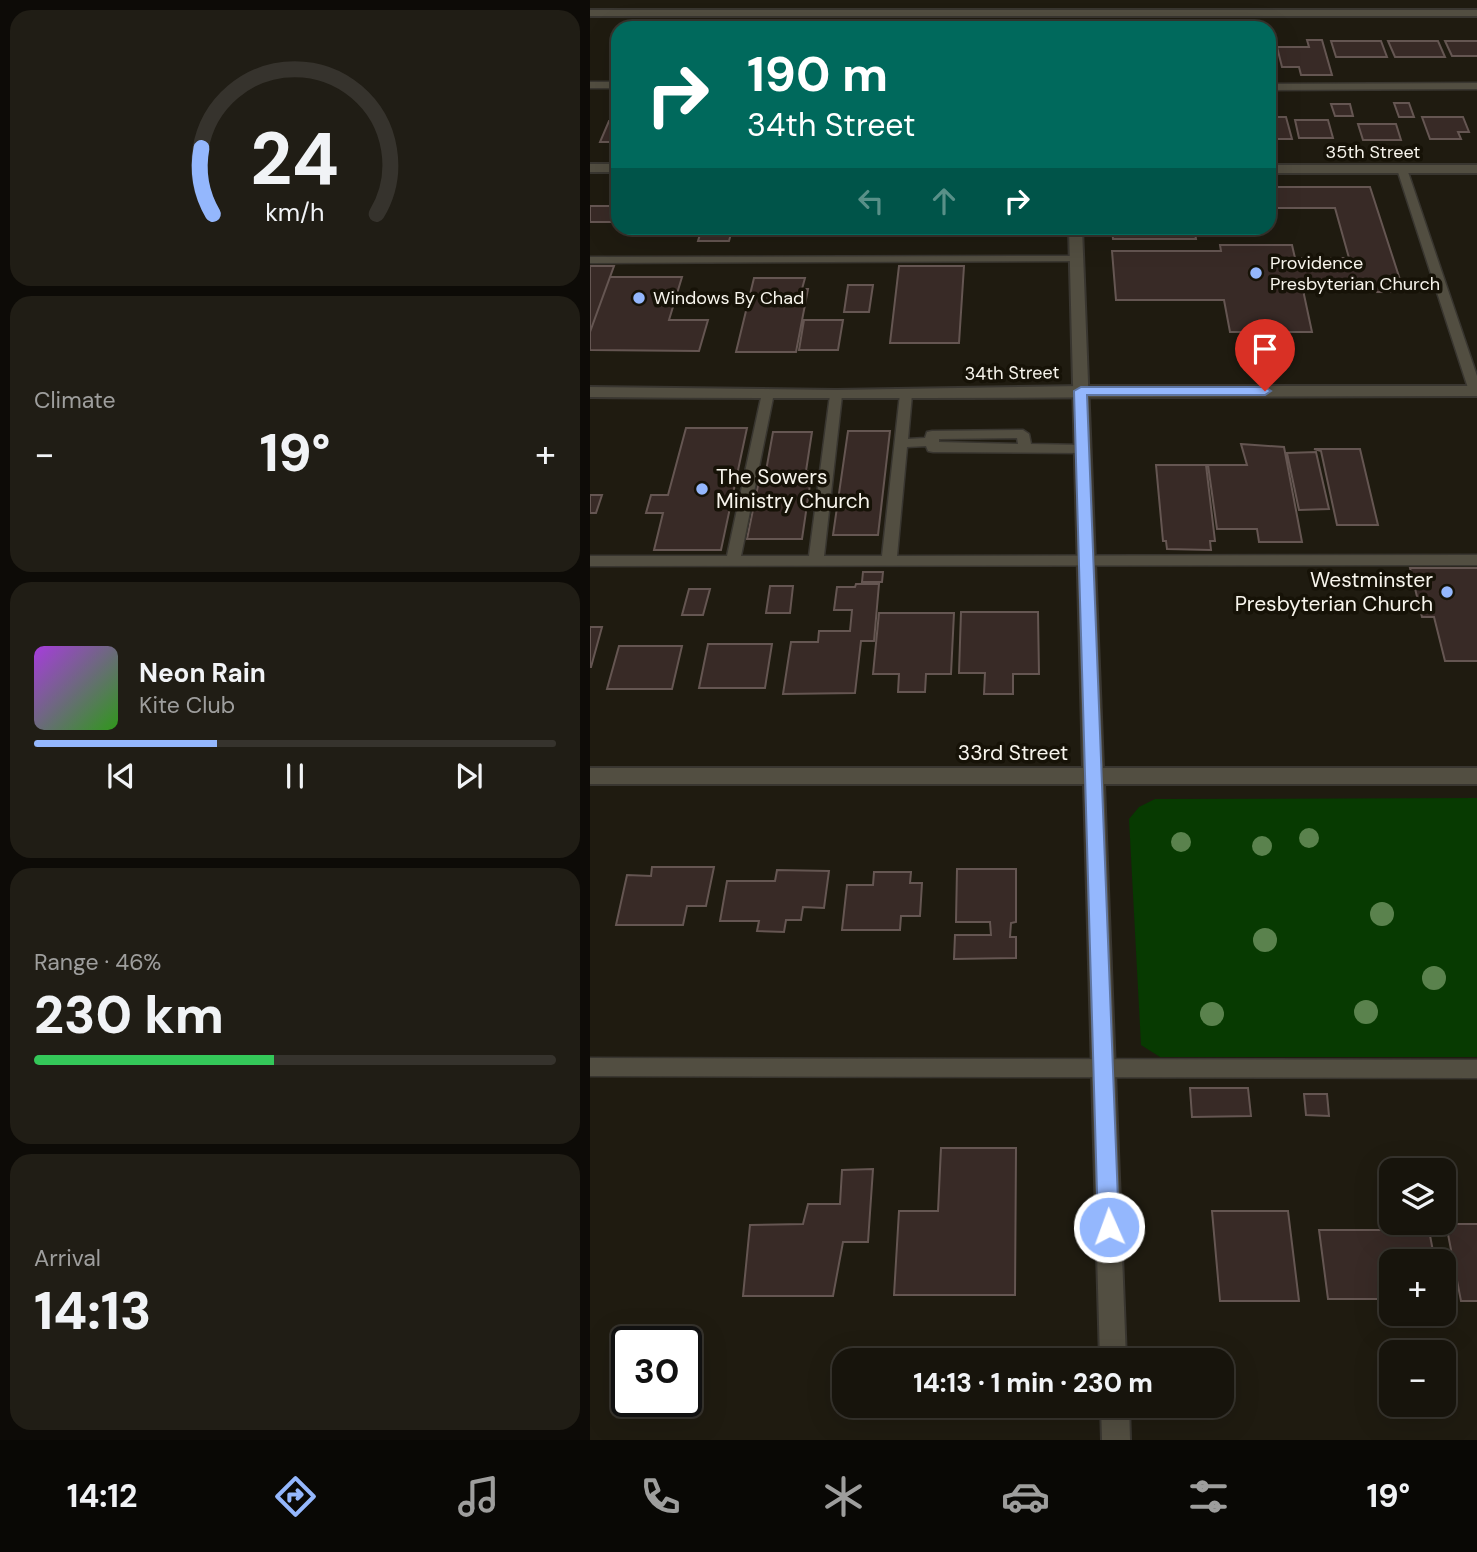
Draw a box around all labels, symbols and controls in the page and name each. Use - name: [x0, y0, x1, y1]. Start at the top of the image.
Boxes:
- text: 190 m: [747, 42, 888, 106]
- icon: right: [632, 49, 723, 140]
- text: 34th Street: [747, 104, 915, 146]
- text: 24: [251, 112, 339, 207]
- street label: 35th Street: [1326, 140, 1420, 164]
- icon: left: [852, 182, 890, 220]
- icon: ahead: [925, 182, 963, 220]
- icon: right: [998, 182, 1036, 220]
- text: km/h: [265, 196, 325, 229]
- place label: Providence Presbyterian Church: [1270, 251, 1440, 296]
- marker: Providence Presbyterian Church: [1248, 265, 1264, 281]
- place label: Windows By Chad: [653, 286, 804, 310]
- marker: Windows By Chad: [631, 290, 647, 306]
- pin: [1235, 319, 1295, 391]
- icon: arrive: [1246, 330, 1284, 368]
- street label: 34th Street: [964, 360, 1060, 386]
- text: Climate: [34, 385, 116, 415]
- text: 19°: [259, 419, 331, 487]
- text: −: [34, 429, 55, 479]
- text: +: [535, 429, 556, 479]
- place label: The Sowers Ministry Church: [716, 463, 870, 515]
- marker: The Sowers Ministry Church: [694, 481, 710, 497]
- place label: Westminster Presbyterian Church: [1235, 566, 1433, 618]
- marker: Westminster Presbyterian Church: [1439, 584, 1455, 600]
- text: Neon Rain: [139, 656, 266, 690]
- text: Kite Club: [139, 690, 235, 720]
- street label: 33rd Street: [958, 739, 1068, 767]
- icon: previous: [102, 757, 140, 795]
- icon: pause: [276, 757, 314, 795]
- icon: next: [450, 757, 488, 795]
- text: Range · 46%: [34, 947, 161, 977]
- text: 230 km: [34, 981, 224, 1049]
- map controls: [1379, 1158, 1456, 1417]
- button: layers: [1379, 1158, 1456, 1235]
- position arrow: [1072, 1190, 1146, 1264]
- text: Arrival: [34, 1243, 101, 1273]
- button: +: [1379, 1249, 1456, 1326]
- text: 14:13: [34, 1277, 151, 1345]
- speed limit sign: 30: [611, 1326, 702, 1417]
- button: −: [1379, 1340, 1456, 1417]
- text: 14:13 · 1 min · 230 m: [913, 1366, 1153, 1400]
- icon: directions: [271, 1472, 320, 1521]
- icon: music: [454, 1472, 503, 1521]
- icon: phone: [636, 1472, 685, 1521]
- icon: climate: [819, 1472, 868, 1521]
- icon: car: [1001, 1472, 1050, 1521]
- icon: filters: [1184, 1472, 1233, 1521]
- text: 14:12: [67, 1475, 137, 1517]
- text: 19°: [1367, 1475, 1410, 1517]

